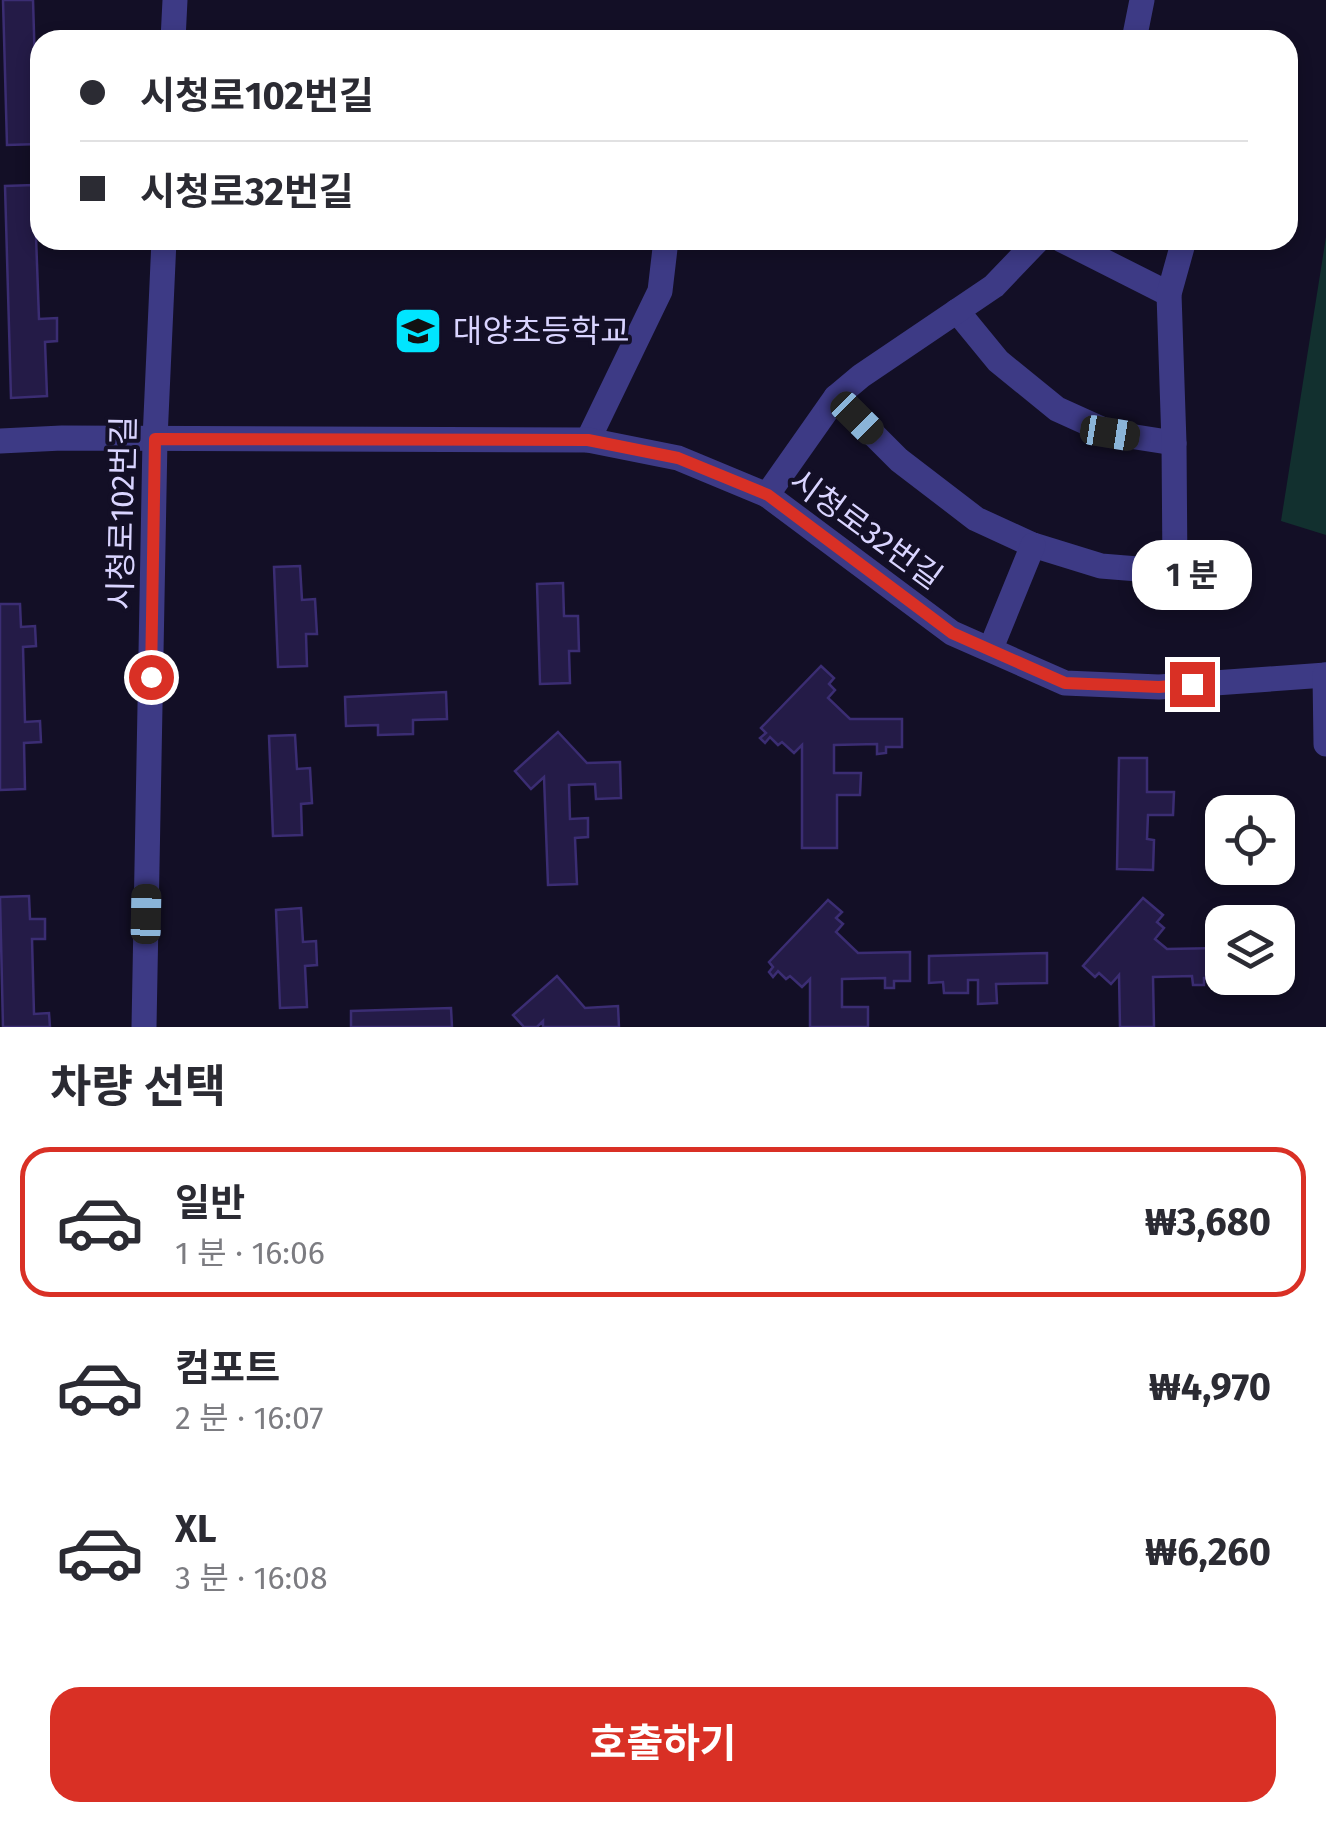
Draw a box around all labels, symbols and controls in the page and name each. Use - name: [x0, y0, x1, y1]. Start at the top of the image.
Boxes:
- text: 시청로102번길: [140, 73, 374, 119]
- text: 시청로32번길: [140, 169, 354, 215]
- school or university icon: 대양초등학교: [392, 305, 444, 357]
- place label: 대양초등학교: [453, 312, 630, 350]
- car: [825, 386, 889, 450]
- car: [1078, 413, 1142, 453]
- street label: 시청로102번길: [101, 415, 143, 611]
- street label: 시청로32번길: [783, 461, 949, 597]
- callout: 1 분: [1132, 539, 1252, 609]
- text: 1 분: [1166, 556, 1218, 594]
- route start: [129, 655, 174, 700]
- route end: [1170, 662, 1215, 707]
- map controls: [1205, 795, 1295, 995]
- button: locate: [1205, 795, 1295, 885]
- car: [130, 884, 162, 944]
- button: layers: [1205, 905, 1295, 995]
- text: 차량 선택: [50, 1060, 226, 1114]
- icon: car: [55, 1177, 145, 1267]
- text: 일반: [175, 1180, 245, 1226]
- text: ₩3,680: [1145, 1199, 1271, 1245]
- text: 1 분 · 16:06: [175, 1234, 325, 1272]
- icon: car: [55, 1342, 145, 1432]
- text: 컴포트: [175, 1345, 280, 1391]
- text: ₩4,970: [1149, 1364, 1271, 1410]
- text: 2 분 · 16:07: [175, 1399, 323, 1437]
- text: XL: [175, 1506, 217, 1552]
- icon: car: [55, 1507, 145, 1597]
- text: ₩6,260: [1145, 1529, 1271, 1575]
- text: 3 분 · 16:08: [175, 1559, 328, 1597]
- button: 호출하기: [50, 1687, 1276, 1802]

